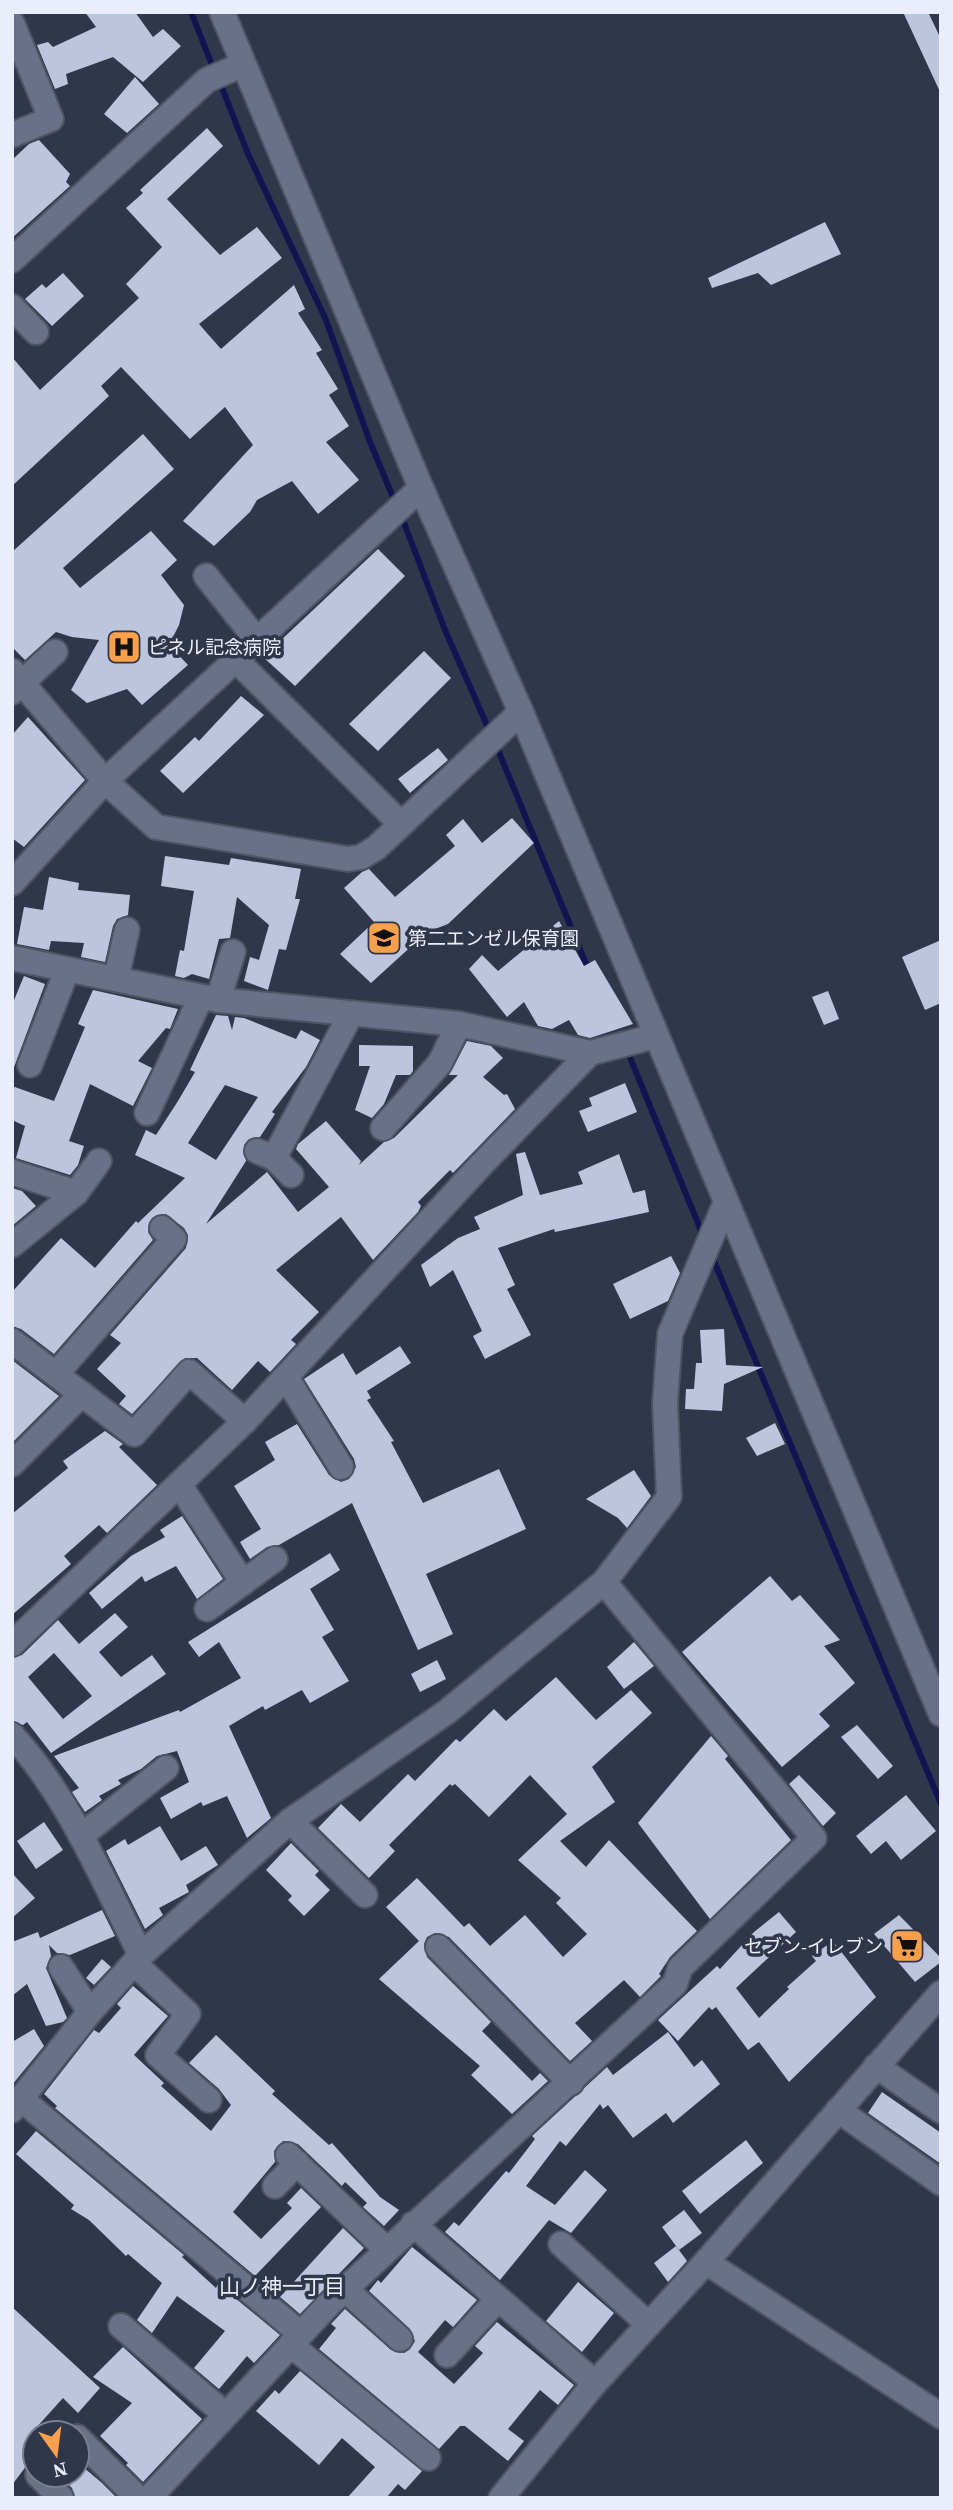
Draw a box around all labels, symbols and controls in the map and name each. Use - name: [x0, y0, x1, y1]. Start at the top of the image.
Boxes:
- hospital icon: ピネル記念病院: [105, 628, 143, 666]
- place label: ピネル記念病院: [148, 634, 281, 660]
- school or university icon: 第二エンゼル保育園: [365, 919, 403, 957]
- place label: 第二エンゼル保育園: [408, 925, 579, 951]
- supermarket icon: セブン-イレブン: [888, 1927, 926, 1965]
- place label: セブン-イレブン: [744, 1933, 883, 1959]
- district label: 山ノ神一丁目: [219, 2272, 345, 2301]
- north arrow: [21, 2419, 91, 2489]
- text: N: [50, 2456, 70, 2485]

